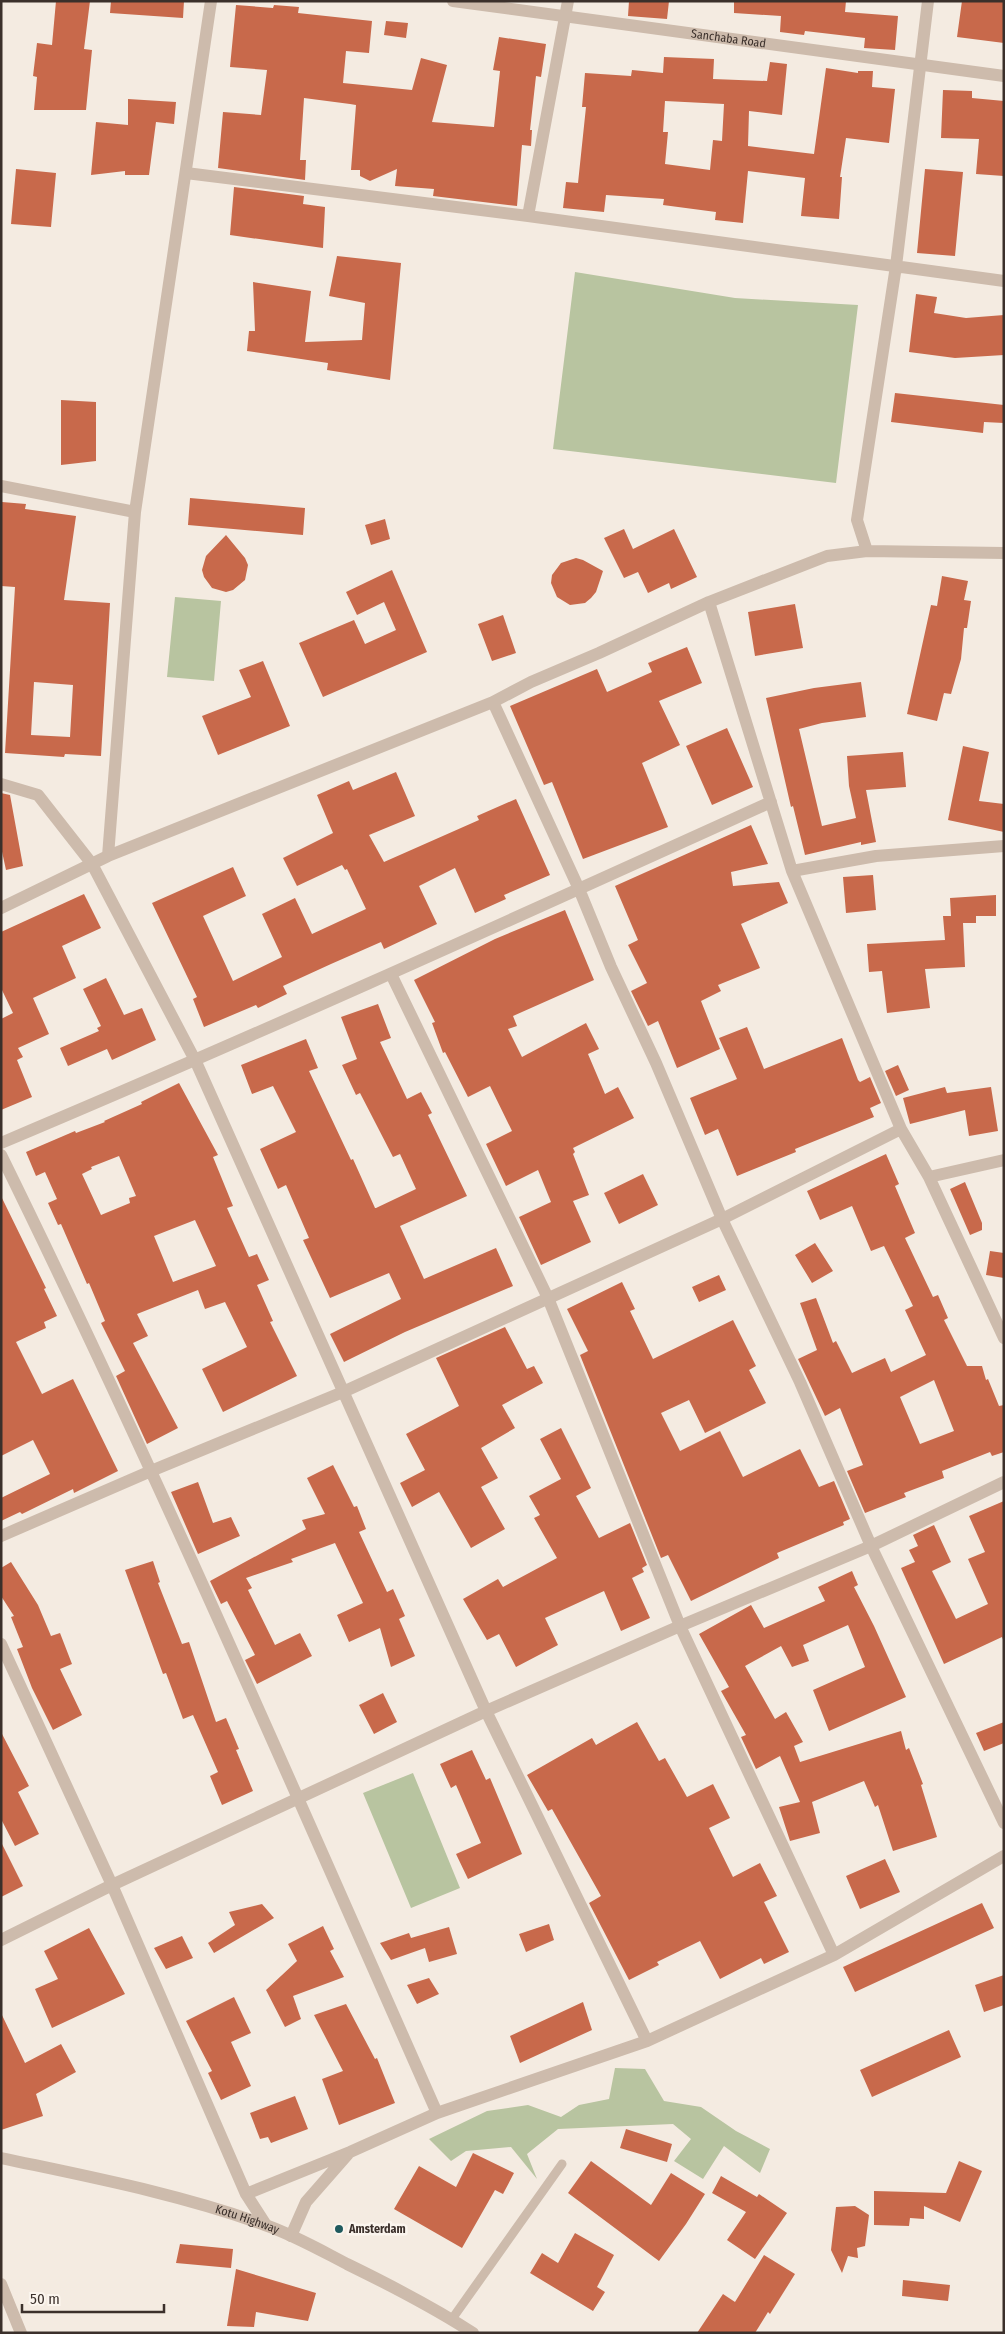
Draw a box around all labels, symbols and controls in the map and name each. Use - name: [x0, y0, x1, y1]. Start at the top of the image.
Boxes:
- street label: Sanchaba Road: [690, 26, 767, 51]
- street label: Kotu Highway: [214, 2202, 282, 2237]
- place label: Amsterdam: [348, 2222, 406, 2236]
- marker: Amsterdam: [333, 2223, 345, 2235]
- scale bar: [22, 2282, 165, 2314]
- text: 50 m: [30, 2290, 60, 2308]

